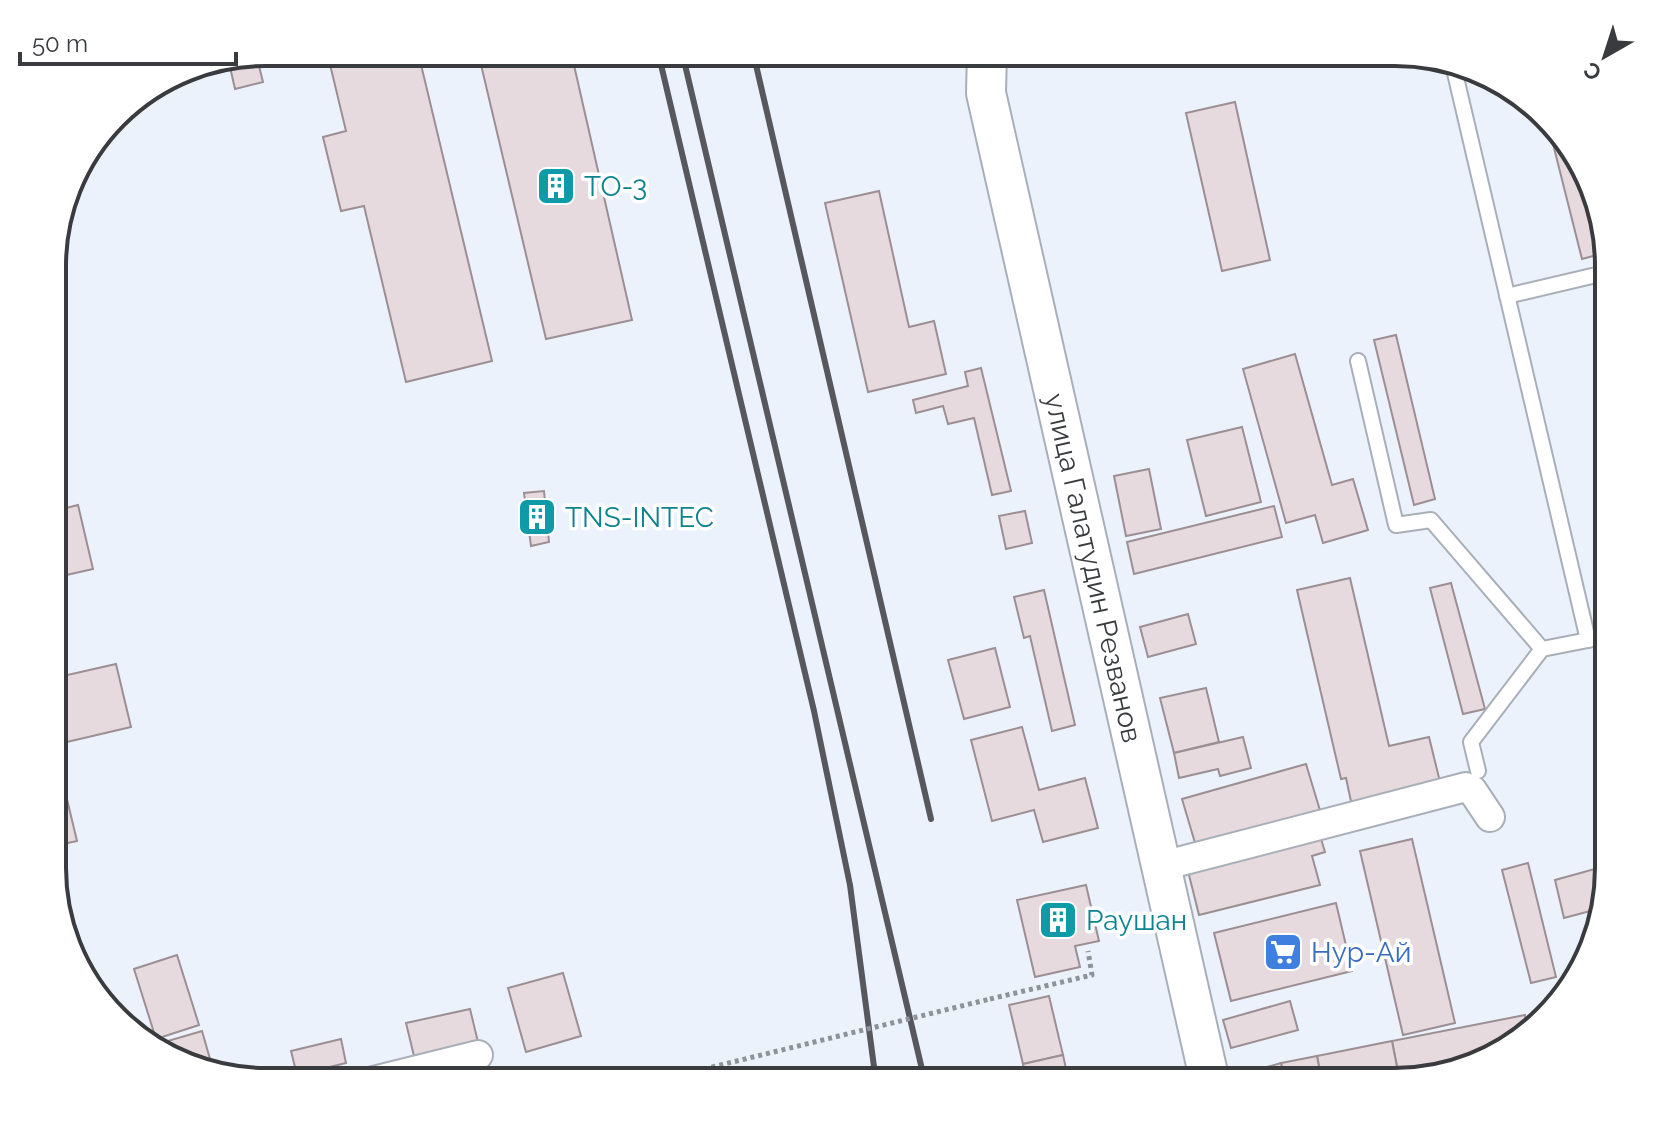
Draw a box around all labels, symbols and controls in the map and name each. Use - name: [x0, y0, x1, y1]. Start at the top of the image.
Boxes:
- scale bar: [20, 16, 236, 66]
- north arrow: [1565, 16, 1645, 96]
- text: 50 m: [32, 29, 88, 58]
- text: С: [1578, 57, 1606, 86]
- building icon: ТО-3: [535, 165, 577, 207]
- place label: ТО-3: [584, 170, 647, 203]
- street label: улица Галатудин Резванов: [1038, 390, 1149, 746]
- building icon: TNS-INTEC: [516, 496, 558, 538]
- place label: TNS-INTEC: [565, 501, 714, 534]
- building icon: Раушан: [1037, 899, 1079, 941]
- place label: Раушан: [1086, 904, 1187, 937]
- supermarket icon: Нур-Ай: [1262, 931, 1304, 973]
- place label: Нур-Ай: [1311, 936, 1411, 969]

